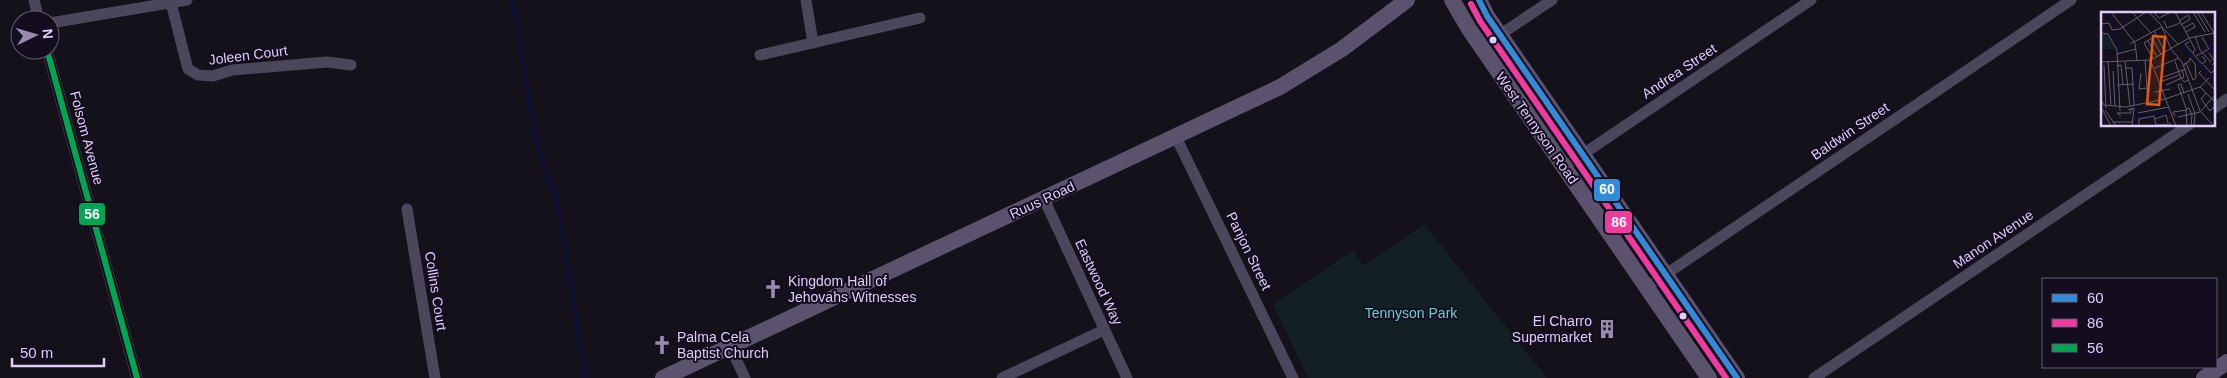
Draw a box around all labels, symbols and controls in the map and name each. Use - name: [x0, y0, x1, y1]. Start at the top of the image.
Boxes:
- north arrow: [10, 10, 60, 60]
- inset map: [2101, 12, 2214, 126]
- text: N: [40, 28, 56, 40]
- unlabelled marker: [1488, 35, 1498, 45]
- street label: Andrea Street: [1639, 40, 1719, 102]
- street label: Joleen Court: [208, 42, 288, 68]
- street label: West Tennyson Road: [1492, 69, 1582, 187]
- street label: Folsom Avenue: [67, 89, 107, 187]
- street label: Baldwin Street: [1808, 99, 1892, 163]
- street label: Ruus Road: [1007, 178, 1077, 222]
- line badge: 60: [1593, 178, 1621, 202]
- text: 60: [1599, 181, 1615, 197]
- line badge: 56: [78, 202, 106, 226]
- text: 56: [84, 206, 100, 222]
- street label: Manon Avenue: [1950, 206, 2036, 272]
- street label: Panjon Street: [1223, 209, 1275, 293]
- line badge: 86: [1604, 210, 1633, 234]
- text: 86: [1611, 214, 1627, 230]
- street label: Eastwood Way: [1072, 237, 1126, 327]
- street label: Collins Court: [422, 250, 450, 332]
- place label: Kingdom Hall of Jehovahs Witnesses: [788, 273, 916, 305]
- church icon: Kingdom Hall of Jehovahs Witnesses: [762, 278, 784, 300]
- legend: [2042, 278, 2217, 368]
- text: 60: [2087, 289, 2104, 306]
- park label: Tennyson Park: [1365, 305, 1458, 321]
- unlabelled marker: [1678, 311, 1688, 321]
- place label: El Charro Supermarket: [1512, 313, 1592, 345]
- text: 86: [2087, 314, 2104, 331]
- building icon: El Charro Supermarket: [1596, 318, 1618, 340]
- place label: Palma Cela Baptist Church: [677, 329, 769, 361]
- church icon: Palma Cela Baptist Church: [651, 334, 673, 356]
- scale bar: [12, 336, 105, 368]
- text: 56: [2087, 339, 2104, 356]
- text: 50 m: [20, 344, 53, 361]

